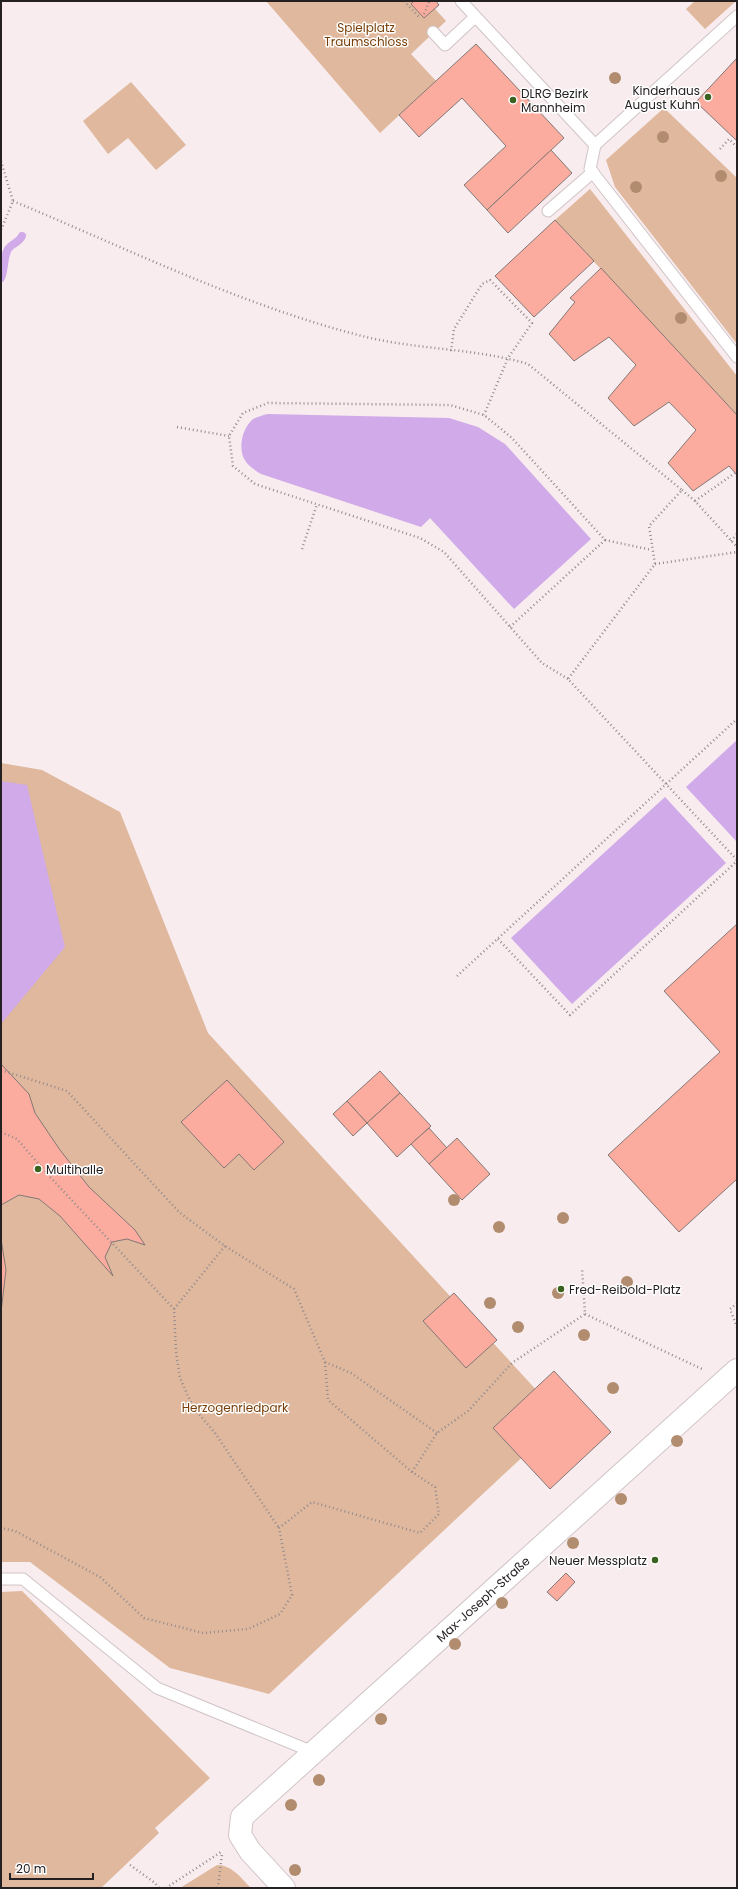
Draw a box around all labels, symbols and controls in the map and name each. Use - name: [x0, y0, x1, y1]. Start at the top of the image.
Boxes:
- park label: Spielplatz Traumschloss: [324, 19, 408, 50]
- place label: Kinderhaus August Kuhn: [624, 82, 700, 113]
- place label: DLRG Bezirk Mannheim: [521, 85, 589, 116]
- marker: Kinderhaus August Kuhn: [703, 92, 713, 102]
- marker: DLRG Bezirk Mannheim: [508, 95, 518, 105]
- place label: Multihalle: [46, 1161, 103, 1178]
- marker: Multihalle: [33, 1164, 43, 1174]
- place label: Fred-Reibold-Platz: [569, 1281, 681, 1298]
- marker: Fred-Reibold-Platz: [556, 1284, 566, 1294]
- park label: Herzogenriedpark: [182, 1399, 289, 1416]
- street label: Max-Joseph-Straße: [433, 1552, 533, 1646]
- place label: Neuer Messplatz: [549, 1552, 647, 1569]
- marker: Neuer Messplatz: [650, 1555, 660, 1565]
- scale bar: [10, 1855, 93, 1881]
- text: 20 m: [16, 1860, 46, 1877]

